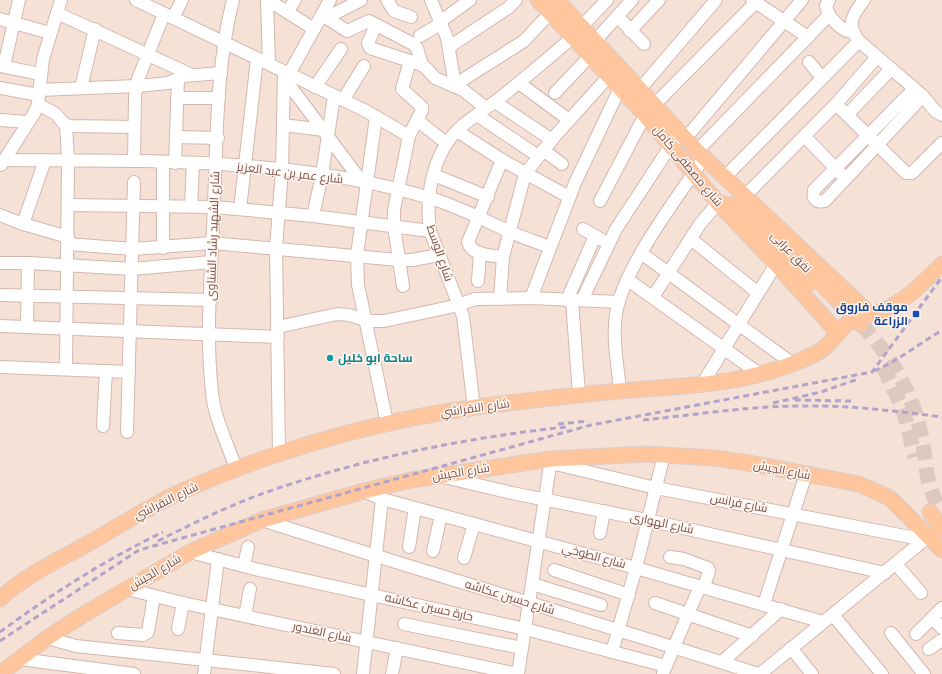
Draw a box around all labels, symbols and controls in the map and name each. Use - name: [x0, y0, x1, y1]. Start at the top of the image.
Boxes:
- street label: شارع مصطفى كامل: [649, 122, 727, 210]
- street label: شارع عمر بن عبد العزيز: [235, 158, 344, 187]
- street label: شارع الشهيد رشاد الشناوى: [203, 171, 223, 301]
- street label: شارع الوسط: [423, 223, 457, 284]
- street label: نفق عرابى: [767, 228, 815, 276]
- place label: موقف فاروق الزراعة: [836, 299, 908, 329]
- marker: موقف فاروق الزراعة: [911, 309, 921, 319]
- place label: ساحة ابو خليل: [338, 350, 413, 366]
- marker: ساحة ابو خليل: [325, 353, 335, 363]
- street label: شارع النقراشي: [439, 395, 511, 423]
- street label: شارع الجيش: [752, 457, 812, 483]
- street label: شارع الجيش: [431, 460, 491, 484]
- street label: شارع النقراشي: [131, 478, 202, 525]
- street label: شارع فرانس: [709, 490, 769, 516]
- street label: شارع الهوارى: [629, 508, 695, 538]
- street label: شارع الطوخي: [560, 540, 628, 574]
- street label: شارع الجيش: [126, 550, 184, 593]
- street label: شارع حسين عكاشه: [463, 576, 557, 618]
- street label: حارة حسين عكاشه: [383, 589, 475, 625]
- street label: شارع الغندور: [290, 618, 353, 646]

